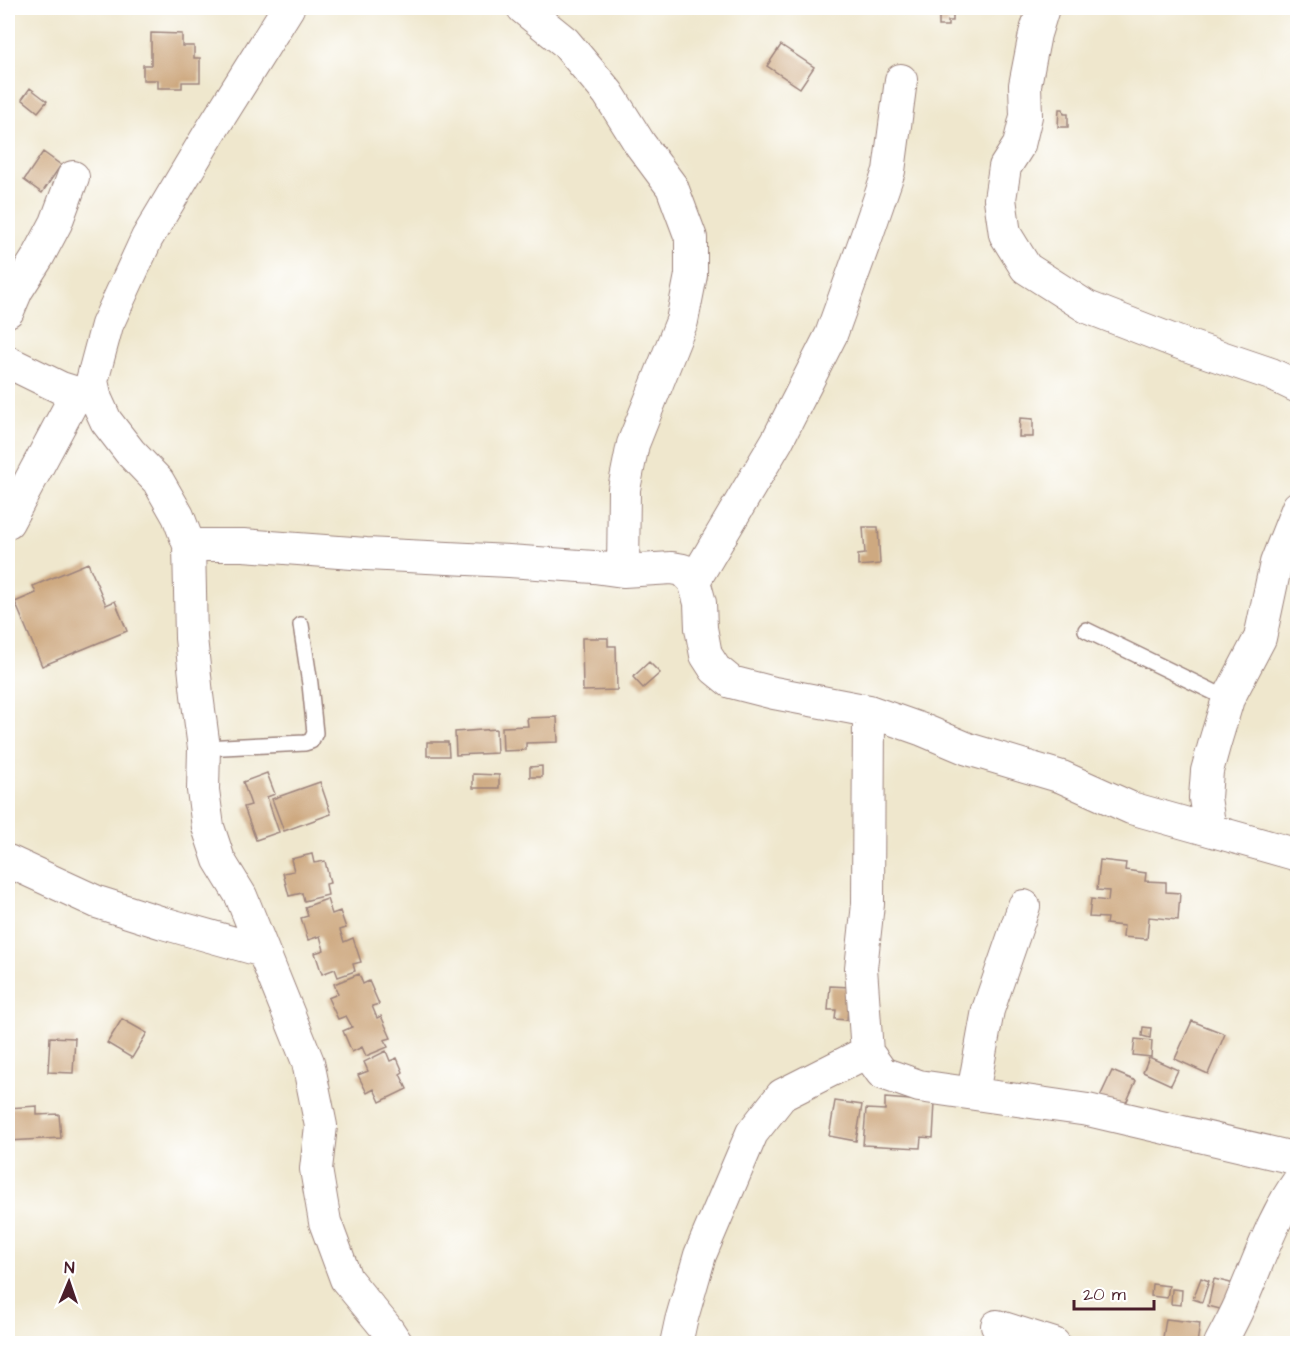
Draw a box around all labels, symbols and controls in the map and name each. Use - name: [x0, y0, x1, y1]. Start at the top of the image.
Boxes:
- north arrow: [39, 1252, 99, 1312]
- text: N: [64, 1257, 75, 1279]
- scale bar: [1074, 1273, 1154, 1311]
- text: 20 m: [1083, 1282, 1126, 1307]

